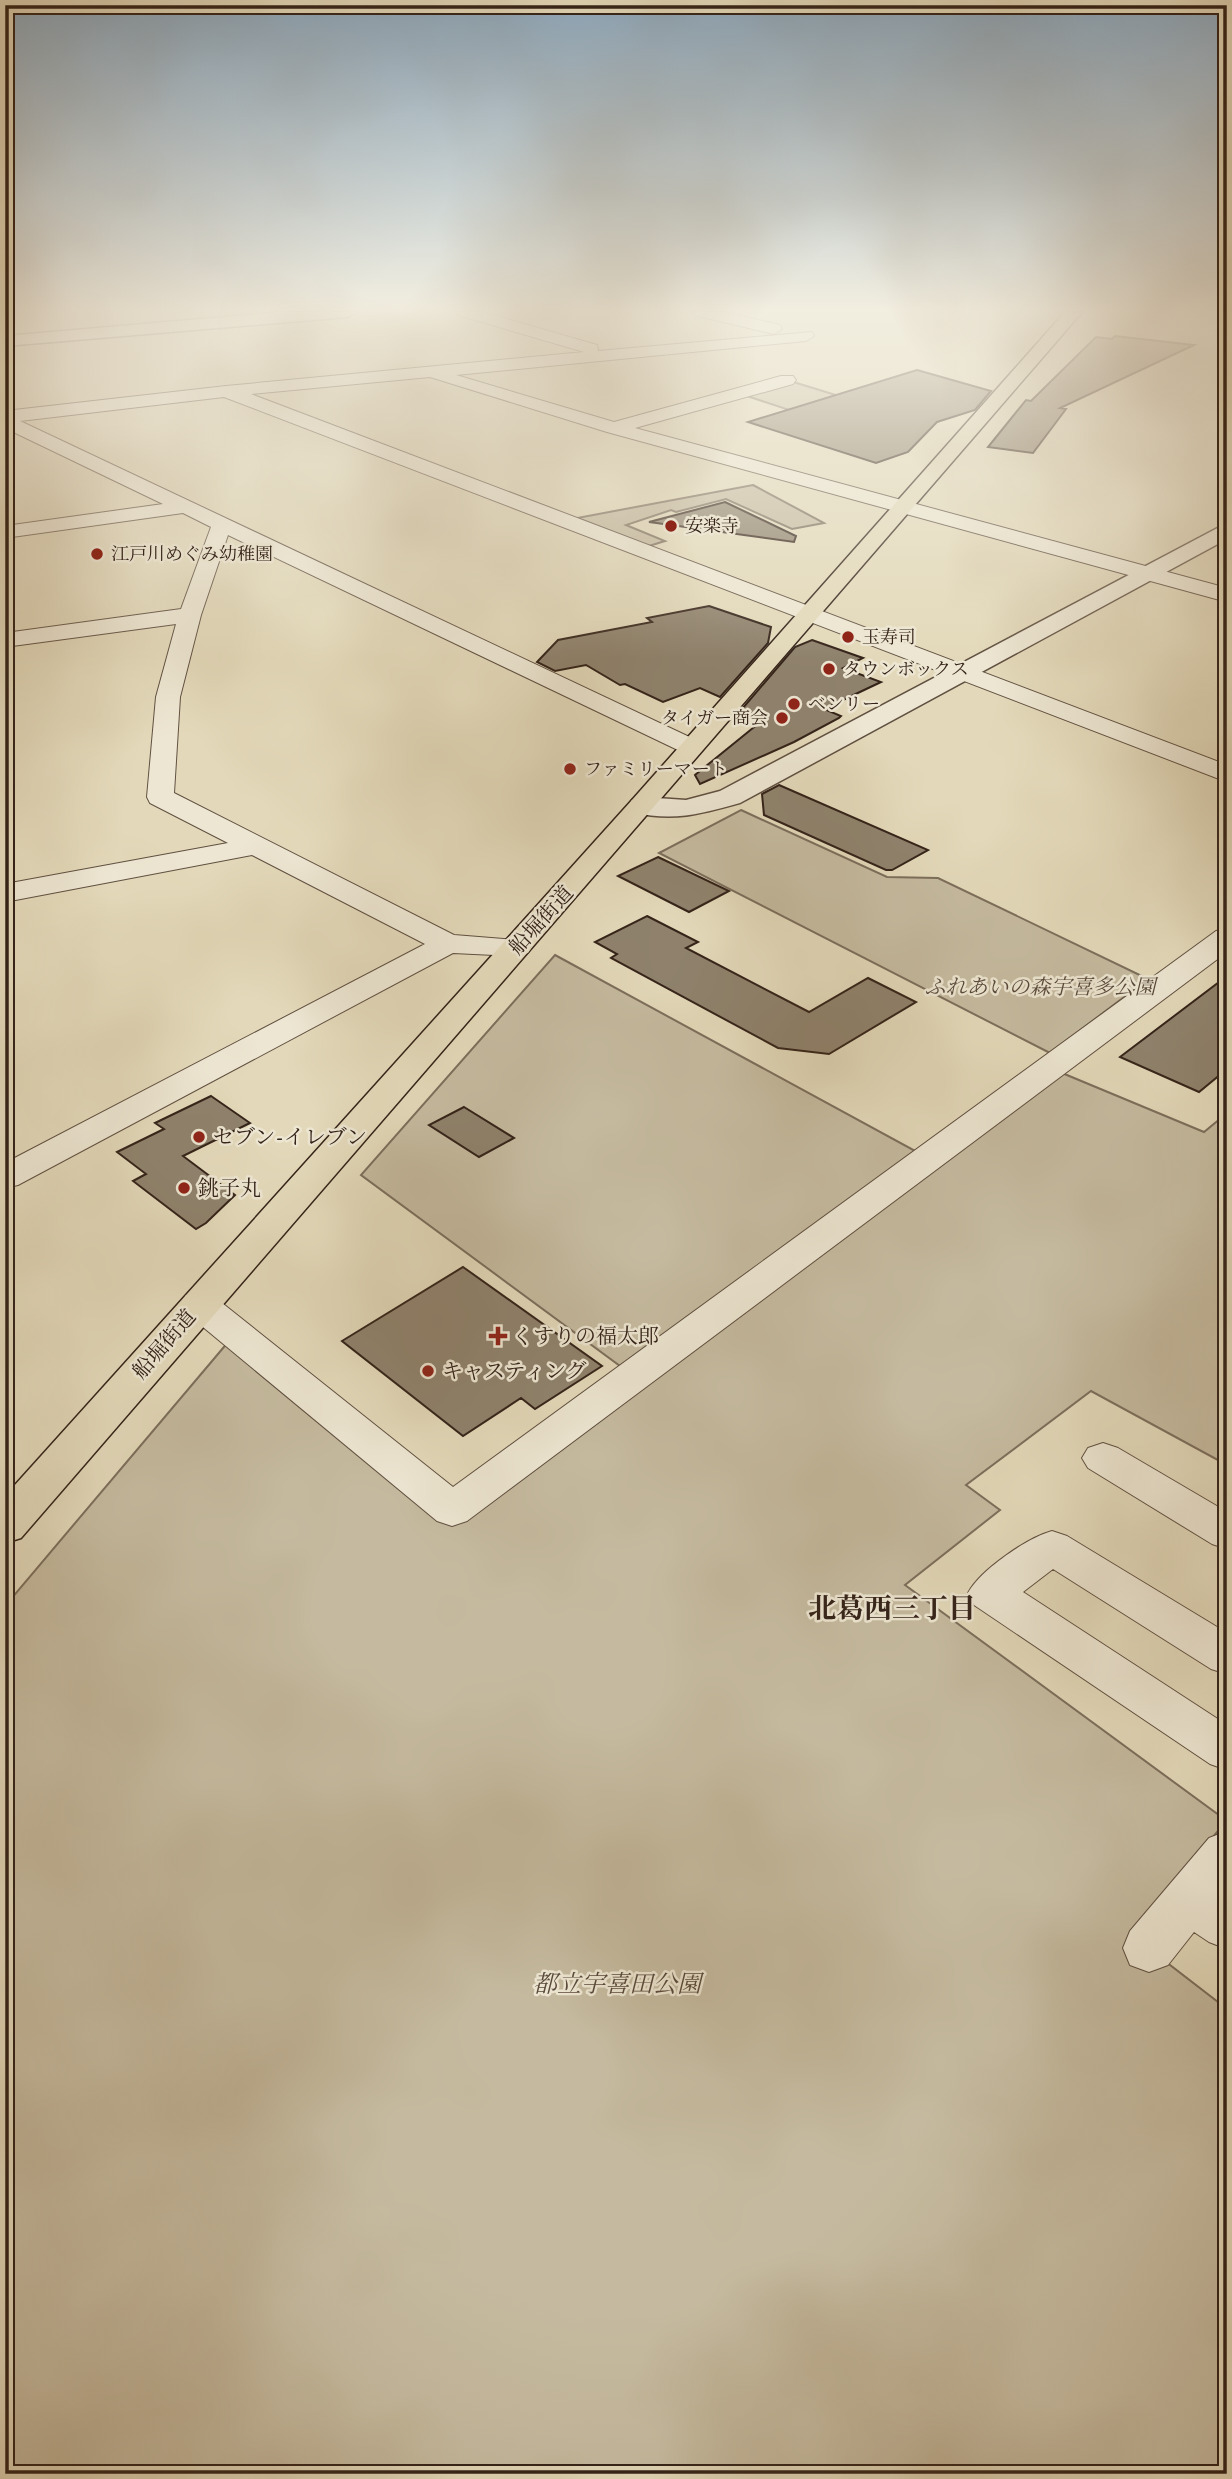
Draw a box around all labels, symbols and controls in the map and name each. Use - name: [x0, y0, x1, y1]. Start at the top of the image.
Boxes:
- place label: 安楽寺: [685, 515, 739, 537]
- marker: 安楽寺: [663, 518, 679, 534]
- place label: 江戸川めぐみ幼稚園: [111, 543, 273, 565]
- marker: 江戸川めぐみ幼稚園: [89, 546, 105, 562]
- place label: 玉寿司: [862, 626, 916, 648]
- marker: 玉寿司: [840, 629, 856, 645]
- place label: タウンボックス: [843, 658, 969, 680]
- marker: タウンボックス: [821, 661, 837, 677]
- place label: ベンリー: [808, 693, 880, 715]
- marker: ベンリー: [786, 696, 802, 712]
- place label: タイガー商会: [661, 707, 768, 729]
- marker: タイガー商会: [774, 710, 790, 726]
- place label: ファミリーマート: [584, 758, 728, 780]
- marker: ファミリーマート: [562, 761, 578, 777]
- street label: 船堀街道: [503, 880, 579, 960]
- park label: ふれあいの森宇喜多公園: [925, 974, 1158, 1000]
- place label: セブン-イレブン: [213, 1124, 367, 1150]
- marker: セブン-イレブン: [191, 1129, 207, 1145]
- place label: 銚子丸: [198, 1175, 261, 1201]
- marker: 銚子丸: [176, 1180, 192, 1196]
- street label: 船堀街道: [127, 1304, 201, 1384]
- place label: くすりの福太郎: [512, 1323, 659, 1349]
- marker: くすりの福太郎: [490, 1328, 506, 1344]
- place label: キャスティング: [442, 1358, 586, 1384]
- marker: キャスティング: [420, 1363, 436, 1379]
- district label: 北葛西三丁目: [808, 1591, 976, 1626]
- park label: 都立宇喜田公園: [533, 1969, 705, 1999]

